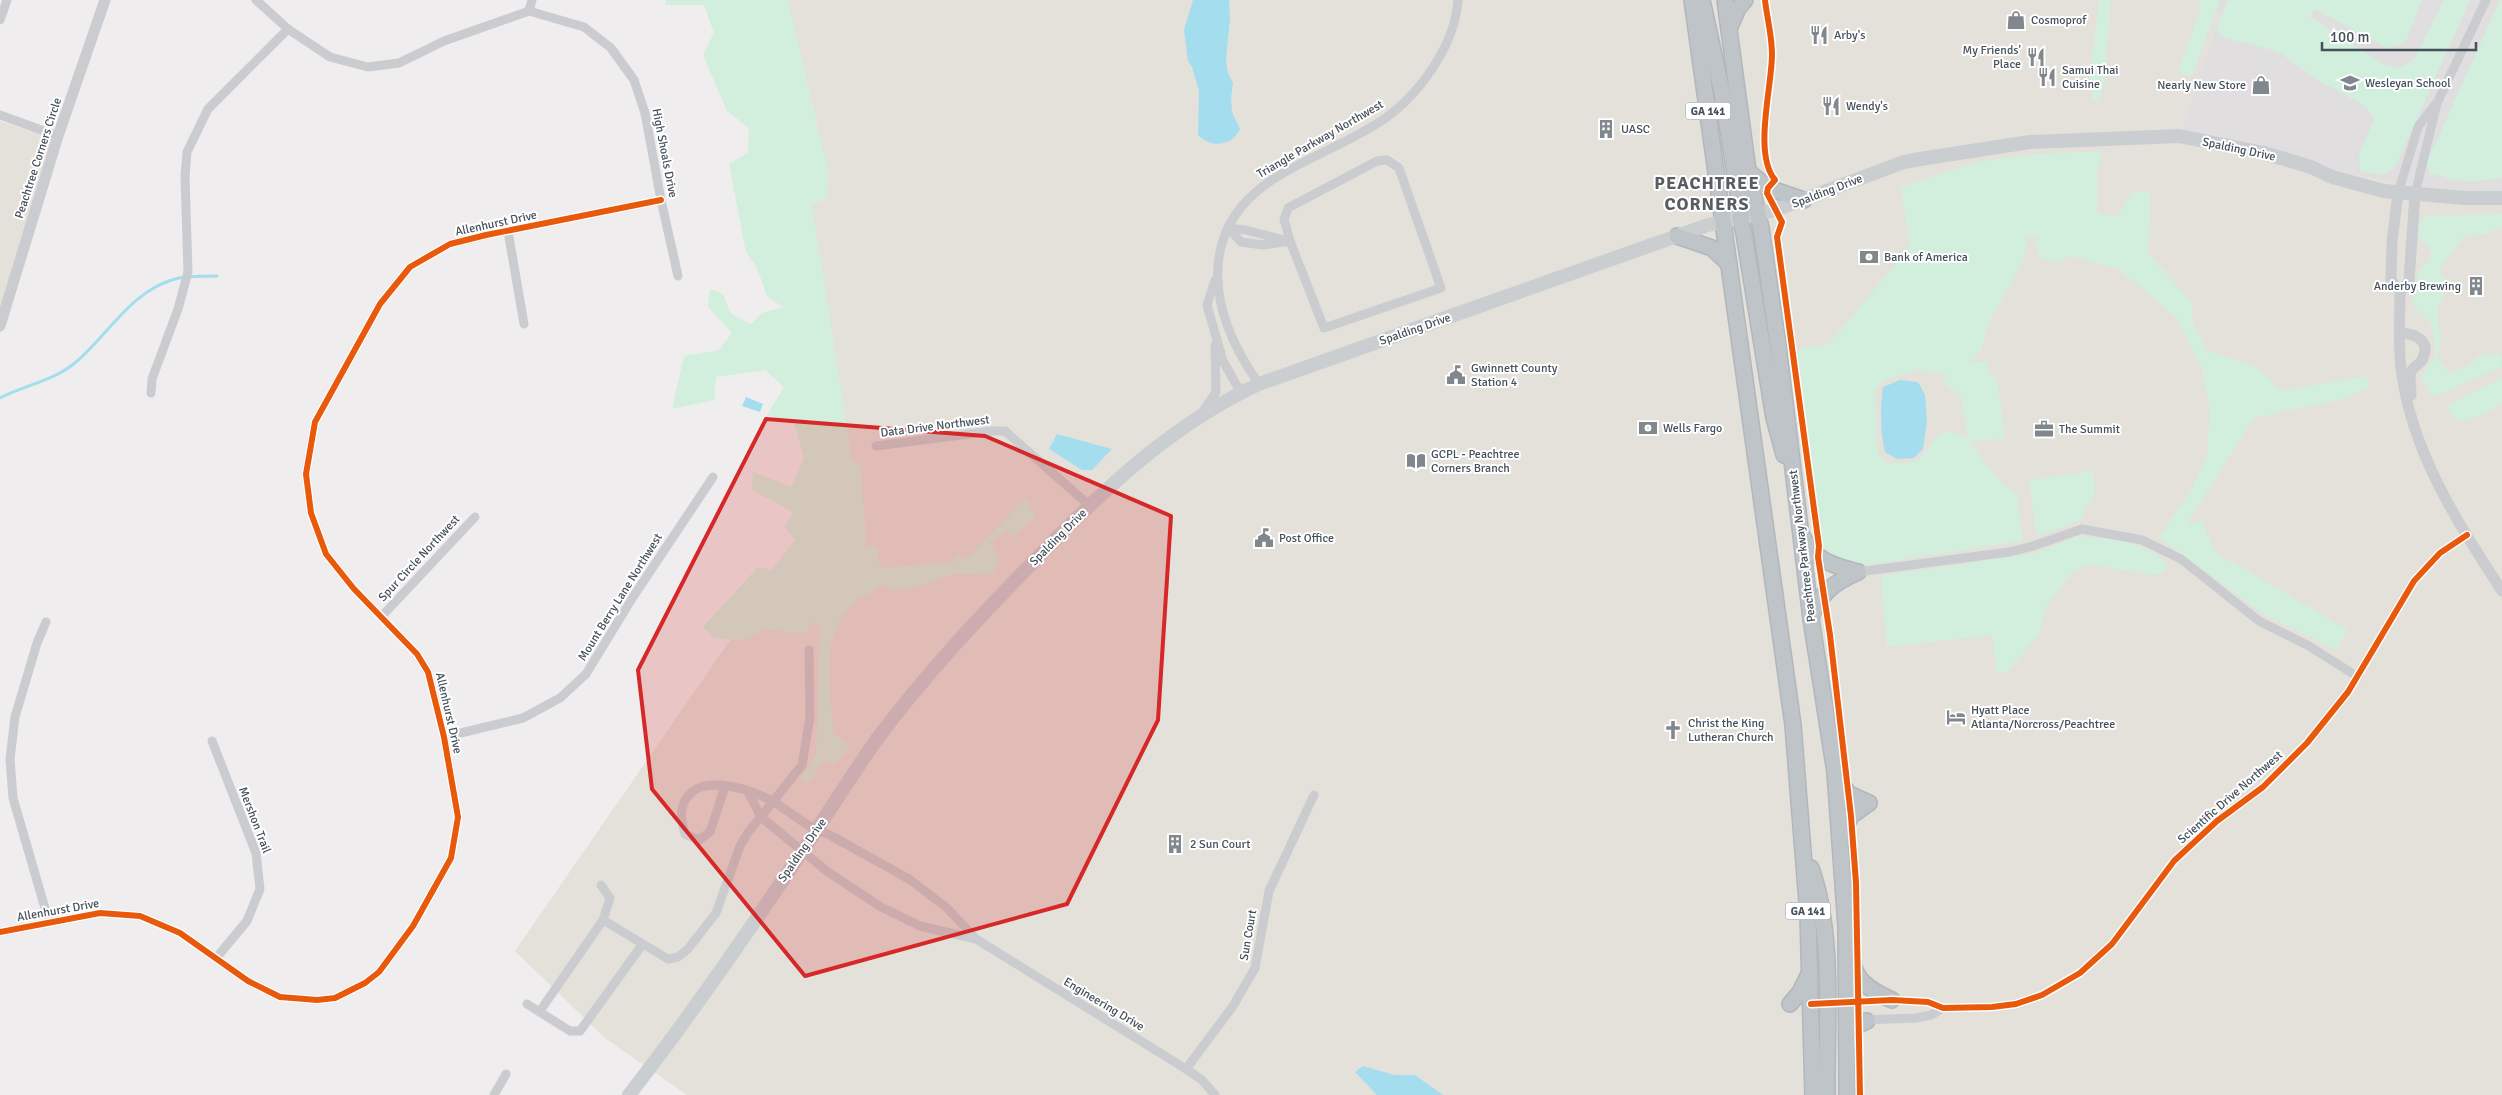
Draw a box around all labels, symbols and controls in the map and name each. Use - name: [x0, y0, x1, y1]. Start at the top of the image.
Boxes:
- shop icon: Cosmoprof: [2005, 9, 2027, 31]
- place label: Cosmoprof: [2031, 13, 2087, 28]
- scale bar: [2322, 20, 2476, 52]
- restaurant icon: Arby's: [1808, 24, 1830, 46]
- place label: Arby's: [1834, 28, 1865, 43]
- text: 100 m: [2330, 28, 2370, 46]
- place label: My Friends' Place: [1963, 43, 2021, 72]
- restaurant icon: My Friends' Place: [2025, 46, 2047, 68]
- place label: Samui Thai Cuisine: [2062, 63, 2119, 92]
- restaurant icon: Samui Thai Cuisine: [2036, 66, 2058, 88]
- school or university icon: Wesleyan School: [2339, 72, 2361, 94]
- shop icon: Nearly New Store: [2250, 74, 2272, 96]
- place label: Wesleyan School: [2365, 76, 2451, 91]
- place label: Nearly New Store: [2157, 78, 2246, 93]
- restaurant icon: Wendy's: [1820, 95, 1842, 117]
- street label: Peachtree Corners Circle: [12, 96, 65, 220]
- street label: Triangle Parkway Northwest: [1254, 97, 1386, 182]
- place label: Wendy's: [1846, 99, 1888, 114]
- road number: GA 141: [1686, 102, 1730, 120]
- street label: High Shoals Drive: [648, 107, 681, 199]
- building icon: UASC: [1595, 118, 1617, 140]
- place label: UASC: [1621, 122, 1650, 137]
- street label: Spalding Drive: [2201, 134, 2277, 165]
- street label: Spalding Drive: [1790, 171, 1865, 212]
- district label: PEACHTREE CORNERS: [1654, 172, 1760, 215]
- street label: Allenhurst Drive: [454, 208, 538, 239]
- bank icon: Bank of America: [1858, 246, 1880, 268]
- place label: Bank of America: [1884, 250, 1968, 265]
- building icon: Anderby Brewing: [2465, 275, 2487, 297]
- place label: Anderby Brewing: [2374, 279, 2461, 294]
- street label: Spalding Drive: [1378, 310, 1453, 349]
- place label: Gwinnett County Station 4: [1471, 361, 1558, 390]
- public building icon: Gwinnett County Station 4: [1445, 364, 1467, 386]
- street label: Data Drive Northwest: [880, 412, 990, 441]
- bank icon: Wells Fargo: [1637, 417, 1659, 439]
- office icon: The Summit: [2033, 418, 2055, 440]
- place label: Wells Fargo: [1663, 421, 1722, 436]
- place label: The Summit: [2059, 422, 2120, 437]
- place label: GCPL - Peachtree Corners Branch: [1431, 447, 1520, 476]
- library icon: GCPL - Peachtree Corners Branch: [1405, 450, 1427, 472]
- street label: Peachtree Parkway Northwest: [1786, 469, 1819, 623]
- street label: Spalding Drive: [1027, 506, 1090, 569]
- street label: Spur Circle Northwest: [375, 512, 463, 605]
- public building icon: Post Office: [1253, 527, 1275, 549]
- street label: Mount Berry Lane Northwest: [575, 531, 666, 664]
- place label: Post Office: [1279, 531, 1334, 546]
- street label: Allenhurst Drive: [432, 671, 465, 755]
- place label: Hyatt Place Atlanta/Norcross/Peachtree: [1971, 703, 2115, 732]
- hotel icon: Hyatt Place Atlanta/Norcross/Peachtree: [1945, 706, 1967, 728]
- place label: Christ the King Lutheran Church: [1688, 716, 1774, 745]
- church icon: Christ the King Lutheran Church: [1662, 719, 1684, 741]
- street label: Scientific Drive Northwest: [2175, 748, 2286, 847]
- street label: Mershon Trail: [235, 785, 274, 856]
- street label: Spalding Drive: [775, 815, 830, 885]
- building icon: 2 Sun Court: [1164, 833, 1186, 855]
- place label: 2 Sun Court: [1190, 837, 1250, 852]
- street label: Allenhurst Drive: [16, 896, 100, 925]
- road number: GA 141: [1786, 902, 1830, 919]
- street label: Sun Court: [1237, 909, 1260, 962]
- street label: Engineering Drive: [1061, 974, 1147, 1034]

